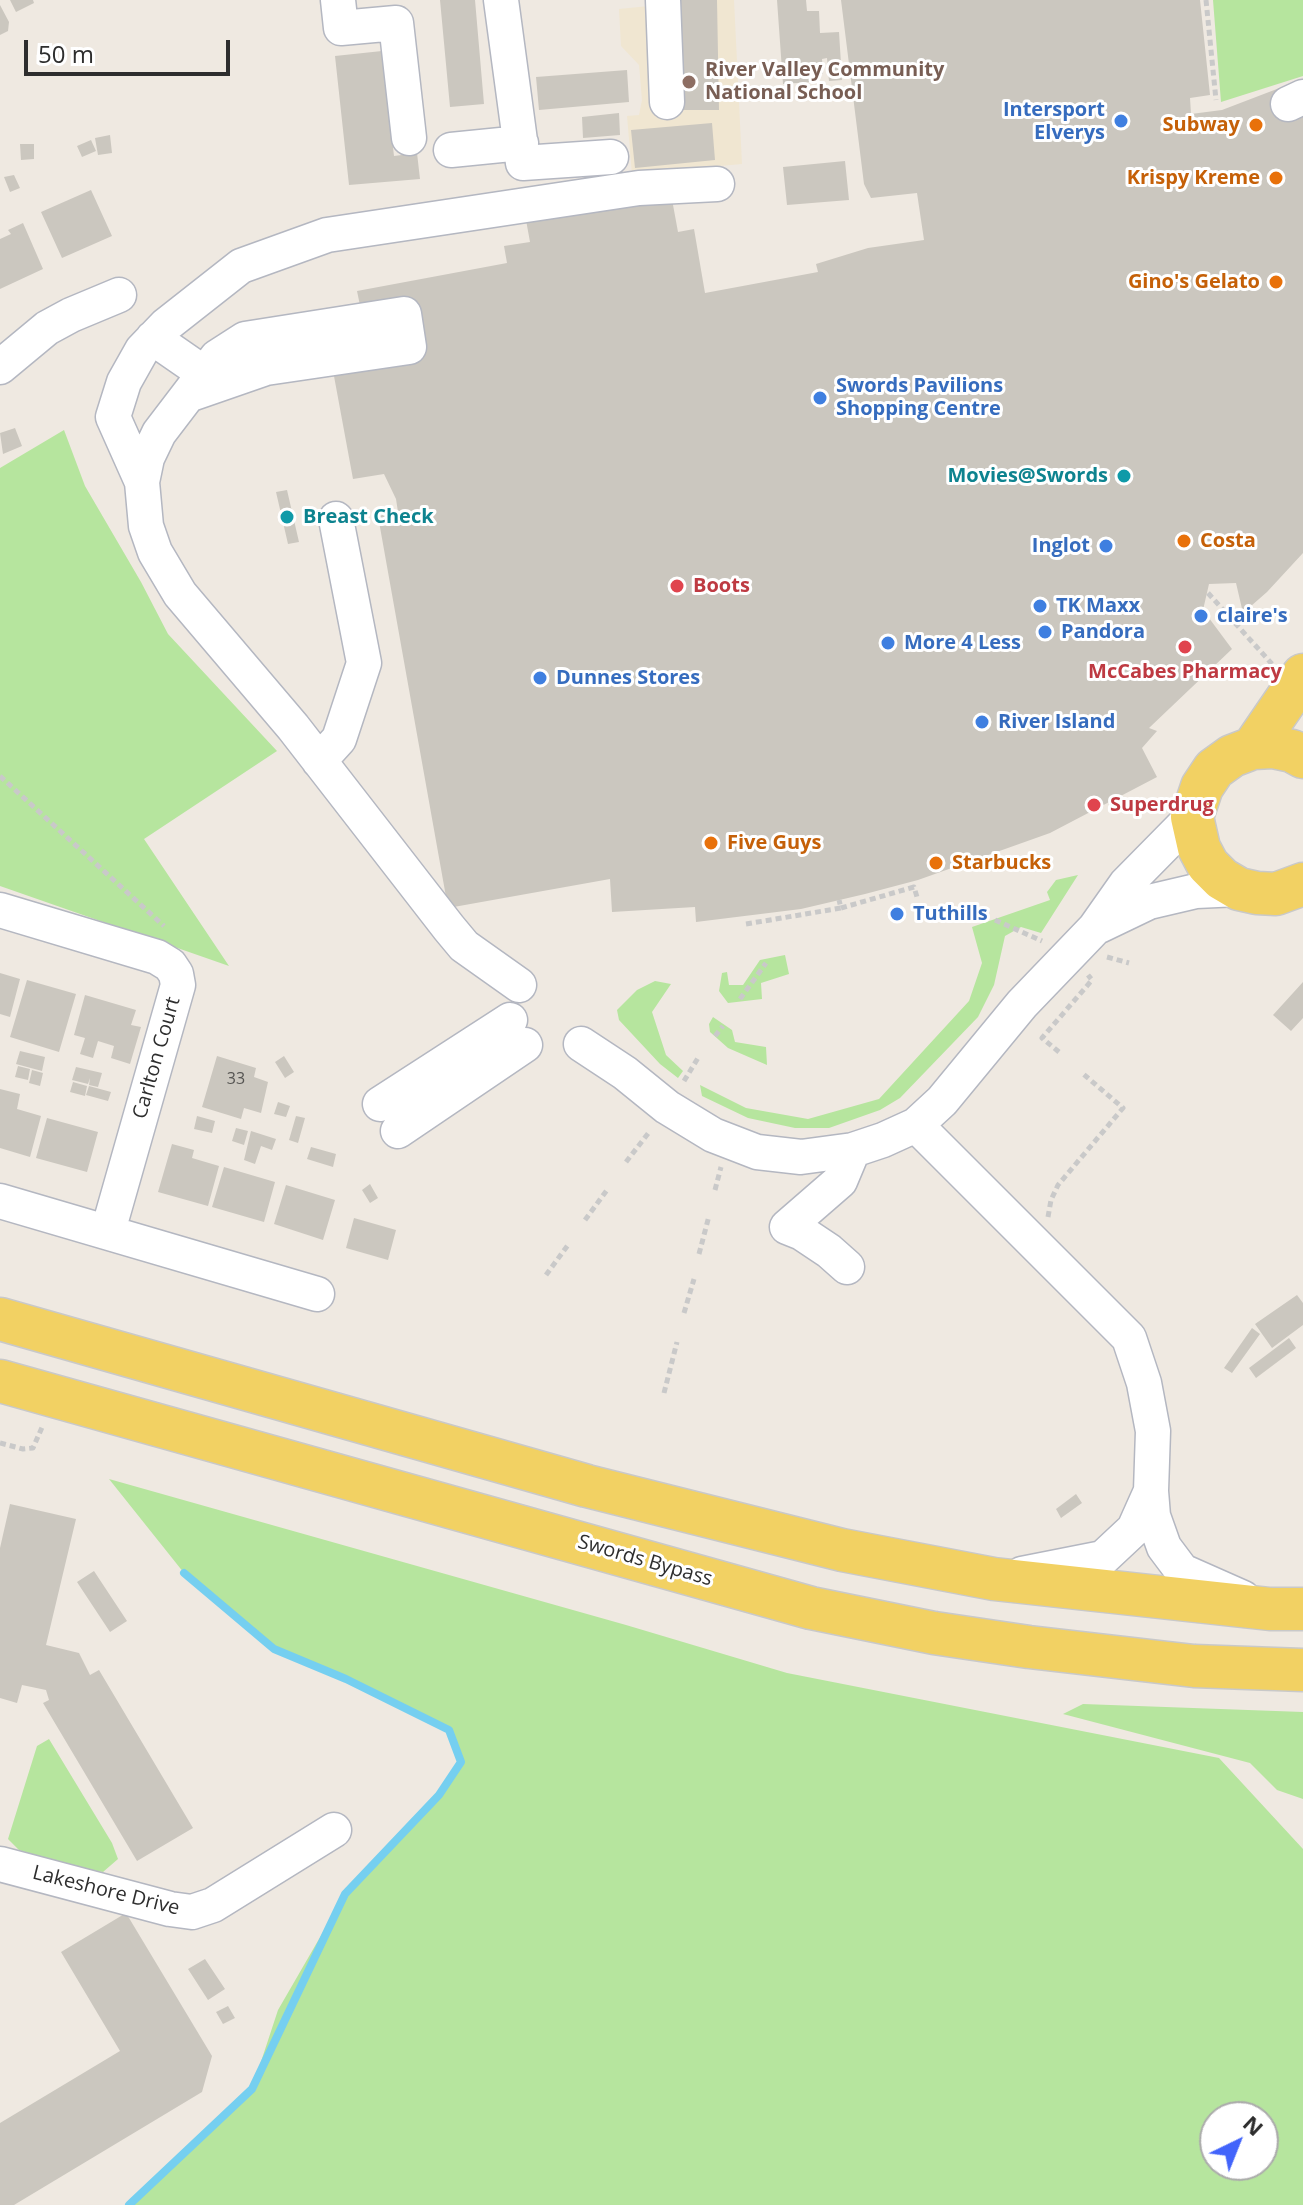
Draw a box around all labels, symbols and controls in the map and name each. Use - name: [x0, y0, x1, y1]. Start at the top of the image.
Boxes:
- scale bar: [28, 24, 234, 74]
- text: 50 m: [38, 37, 94, 70]
- place label: River Valley Community National School: [705, 58, 944, 105]
- marker: River Valley Community National School: [680, 73, 698, 91]
- place label: Intersport Elverys: [1003, 98, 1105, 145]
- marker: Intersport Elverys: [1112, 112, 1130, 130]
- place label: Subway: [1163, 113, 1240, 137]
- marker: Subway: [1247, 116, 1265, 134]
- place label: Krispy Kreme: [1127, 166, 1260, 190]
- marker: Krispy Kreme: [1267, 169, 1285, 187]
- place label: Gino's Gelato: [1128, 270, 1260, 294]
- marker: Gino's Gelato: [1267, 273, 1285, 291]
- place label: Swords Pavilions Shopping Centre: [836, 374, 1003, 421]
- marker: Swords Pavilions Shopping Centre: [811, 389, 829, 407]
- place label: Movies@Swords: [947, 464, 1108, 488]
- marker: Movies@Swords: [1115, 467, 1133, 485]
- place label: Breast Check: [303, 505, 434, 529]
- marker: Breast Check: [278, 508, 296, 526]
- place label: Costa: [1200, 529, 1256, 553]
- marker: Costa: [1175, 532, 1193, 550]
- place label: Inglot: [1032, 534, 1090, 558]
- marker: Inglot: [1097, 537, 1115, 555]
- place label: Boots: [693, 574, 750, 598]
- marker: Boots: [668, 577, 686, 595]
- place label: TK Maxx: [1056, 594, 1140, 618]
- marker: TK Maxx: [1031, 597, 1049, 615]
- place label: claire's: [1217, 604, 1288, 628]
- marker: claire's: [1192, 607, 1210, 625]
- place label: Pandora: [1061, 620, 1145, 644]
- marker: Pandora: [1036, 623, 1054, 641]
- place label: More 4 Less: [904, 631, 1021, 655]
- marker: More 4 Less: [879, 634, 897, 652]
- marker: McCabes Pharmacy: [1176, 638, 1194, 656]
- place label: McCabes Pharmacy: [1088, 660, 1282, 684]
- place label: Dunnes Stores: [556, 666, 700, 690]
- marker: Dunnes Stores: [531, 669, 549, 687]
- place label: River Island: [998, 710, 1115, 734]
- marker: River Island: [973, 713, 991, 731]
- place label: Superdrug: [1110, 793, 1214, 817]
- marker: Superdrug: [1085, 796, 1103, 814]
- place label: Five Guys: [727, 831, 821, 855]
- marker: Five Guys: [702, 834, 720, 852]
- place label: Starbucks: [952, 851, 1051, 875]
- marker: Starbucks: [927, 854, 945, 872]
- place label: Tuthills: [913, 902, 988, 926]
- marker: Tuthills: [888, 905, 906, 923]
- street label: Carlton Court: [128, 994, 186, 1122]
- house number: 33: [227, 1069, 245, 1089]
- street label: Swords Bypass: [575, 1530, 715, 1592]
- street label: Lakeshore Drive: [30, 1861, 182, 1921]
- north arrow: [1199, 2101, 1279, 2181]
- text: N: [1237, 2108, 1271, 2142]

